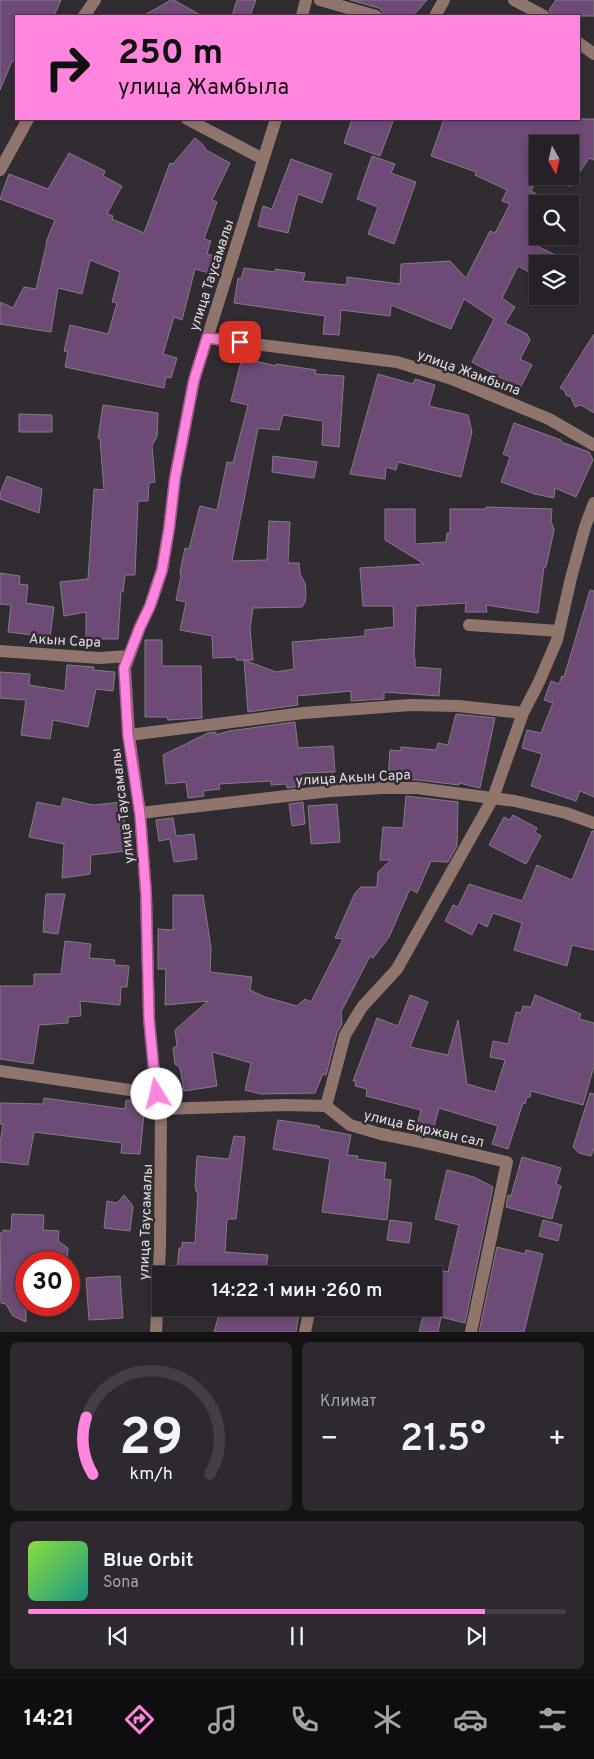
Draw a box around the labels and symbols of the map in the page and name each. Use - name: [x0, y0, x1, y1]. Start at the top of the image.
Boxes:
- north arrow: [529, 135, 579, 185]
- street label: улица Таусамалы: [186, 218, 238, 333]
- pin: [219, 321, 261, 363]
- street label: улица Жамбыла: [414, 347, 523, 400]
- street label: Акын Сара: [28, 631, 101, 652]
- street label: улица Таусамалы: [108, 747, 139, 865]
- street label: улица Акын Сара: [295, 767, 411, 790]
- position arrow: [130, 1067, 182, 1119]
- street label: улица Биржан сал: [362, 1107, 486, 1152]
- street label: улица Таусамалы: [136, 1164, 157, 1280]
- speed limit sign: 30: [15, 1251, 80, 1316]

